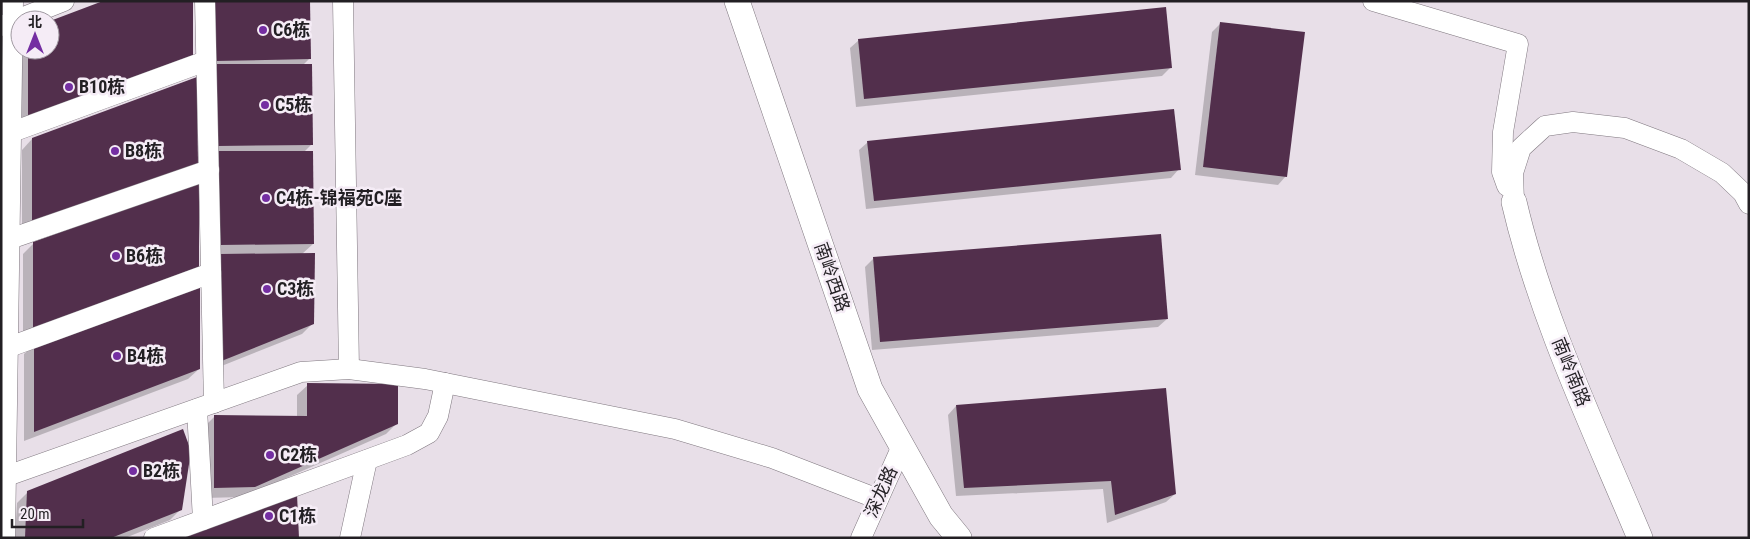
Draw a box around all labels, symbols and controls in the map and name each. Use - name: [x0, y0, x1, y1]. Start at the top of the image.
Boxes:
- north arrow: [10, 10, 60, 60]
- text: 北: [28, 14, 42, 30]
- place label: C6栋: [273, 19, 310, 40]
- marker: C6栋: [257, 24, 269, 36]
- place label: B10栋: [79, 76, 125, 97]
- marker: B10栋: [63, 81, 75, 93]
- place label: C5栋: [275, 94, 312, 115]
- marker: C5栋: [259, 99, 271, 111]
- place label: B8栋: [125, 140, 162, 161]
- marker: B8栋: [109, 145, 121, 157]
- place label: C4栋-锦福苑C座: [276, 187, 402, 208]
- marker: C4栋-锦福苑C座: [260, 192, 272, 204]
- street label: 南岭西路: [811, 239, 854, 314]
- place label: B6栋: [126, 245, 163, 266]
- marker: B6栋: [110, 250, 122, 262]
- place label: C3栋: [277, 278, 314, 299]
- marker: C3栋: [261, 283, 273, 295]
- street label: 南岭南路: [1548, 335, 1595, 409]
- place label: B4栋: [127, 345, 164, 366]
- marker: B4栋: [111, 350, 123, 362]
- place label: C2栋: [280, 444, 317, 465]
- marker: C2栋: [264, 449, 276, 461]
- place label: B2栋: [143, 460, 180, 481]
- street label: 深龙路: [860, 463, 901, 521]
- marker: B2栋: [127, 465, 139, 477]
- scale bar: [12, 496, 84, 528]
- text: 20 m: [20, 505, 50, 523]
- place label: C1栋: [279, 505, 316, 526]
- marker: C1栋: [263, 510, 275, 522]

